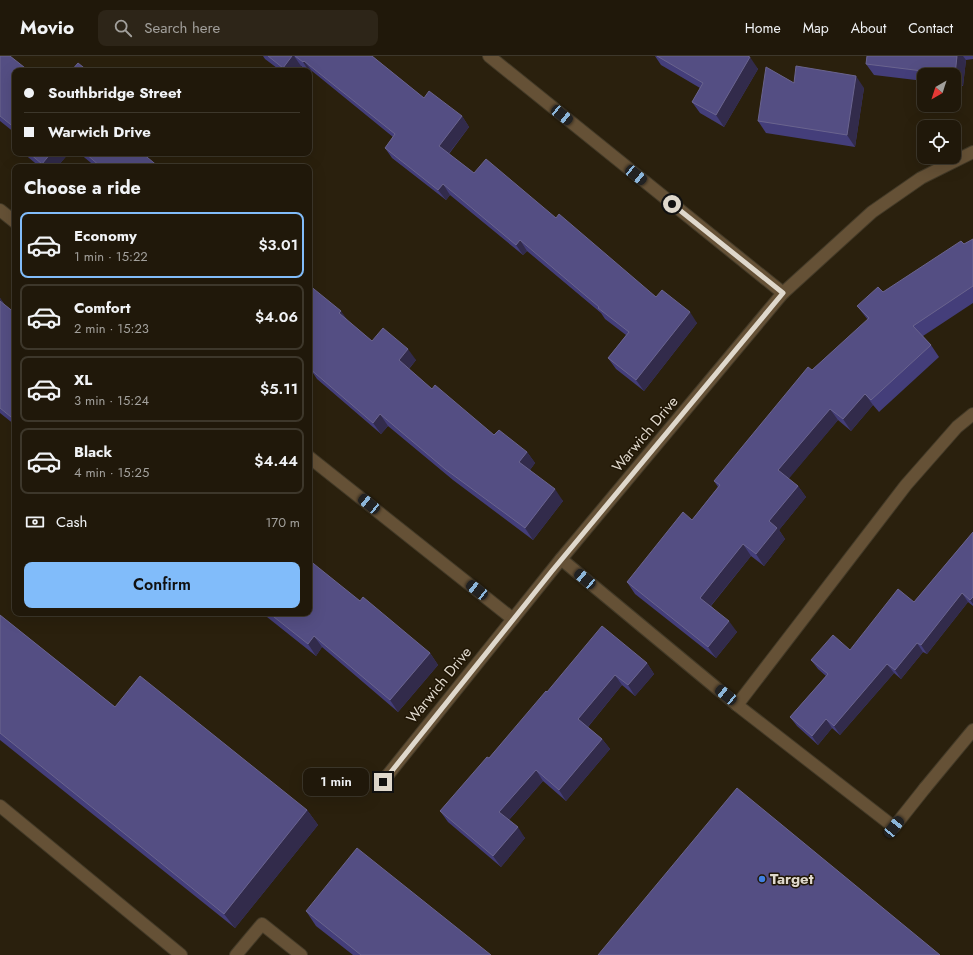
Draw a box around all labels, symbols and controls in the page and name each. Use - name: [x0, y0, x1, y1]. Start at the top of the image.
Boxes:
- search box: [98, 10, 378, 46]
- text: Movio: [20, 14, 74, 41]
- icon: search: [112, 17, 134, 39]
- text: Search here: [144, 17, 220, 39]
- text: Home: [745, 18, 781, 38]
- text: Map: [803, 18, 829, 38]
- text: About: [851, 18, 886, 38]
- text: Contact: [908, 18, 953, 38]
- north arrow: [917, 68, 961, 112]
- map controls: [917, 68, 961, 164]
- text: Southbridge Street: [48, 82, 181, 104]
- car: [549, 103, 575, 127]
- button: locate: [917, 120, 961, 164]
- text: Warwich Drive: [48, 121, 151, 143]
- car: [623, 163, 649, 187]
- text: Choose a ride: [24, 175, 141, 201]
- route start: [663, 195, 681, 213]
- text: Economy: [74, 225, 137, 247]
- icon: car: [26, 227, 62, 263]
- text: $3.01: [258, 234, 298, 256]
- text: 1 min · 15:22: [74, 247, 148, 266]
- text: Comfort: [74, 297, 131, 319]
- icon: car: [26, 299, 62, 335]
- text: $4.06: [255, 306, 298, 328]
- text: 2 min · 15:23: [74, 319, 149, 338]
- text: XL: [74, 369, 92, 391]
- icon: car: [26, 371, 62, 407]
- text: $5.11: [260, 378, 298, 400]
- text: 3 min · 15:24: [74, 391, 149, 410]
- street label: Warwich Drive: [607, 391, 684, 477]
- text: Black: [74, 441, 112, 463]
- icon: car: [26, 443, 62, 479]
- text: $4.44: [254, 450, 298, 472]
- text: 4 min · 15:25: [74, 463, 149, 482]
- car: [356, 492, 382, 516]
- icon: cash: [24, 511, 46, 533]
- text: Cash: [56, 511, 87, 533]
- text: 170 m: [265, 513, 300, 532]
- button: Confirm: [24, 562, 300, 608]
- car: [572, 567, 598, 591]
- car: [464, 578, 490, 602]
- street label: Warwich Drive: [401, 642, 477, 728]
- car: [713, 683, 739, 707]
- callout: 1 min: [303, 768, 369, 796]
- text: 1 min: [320, 772, 352, 791]
- route end: [374, 773, 392, 791]
- car: [882, 814, 906, 840]
- place label: Target: [770, 868, 814, 890]
- marker: Target: [757, 874, 767, 884]

